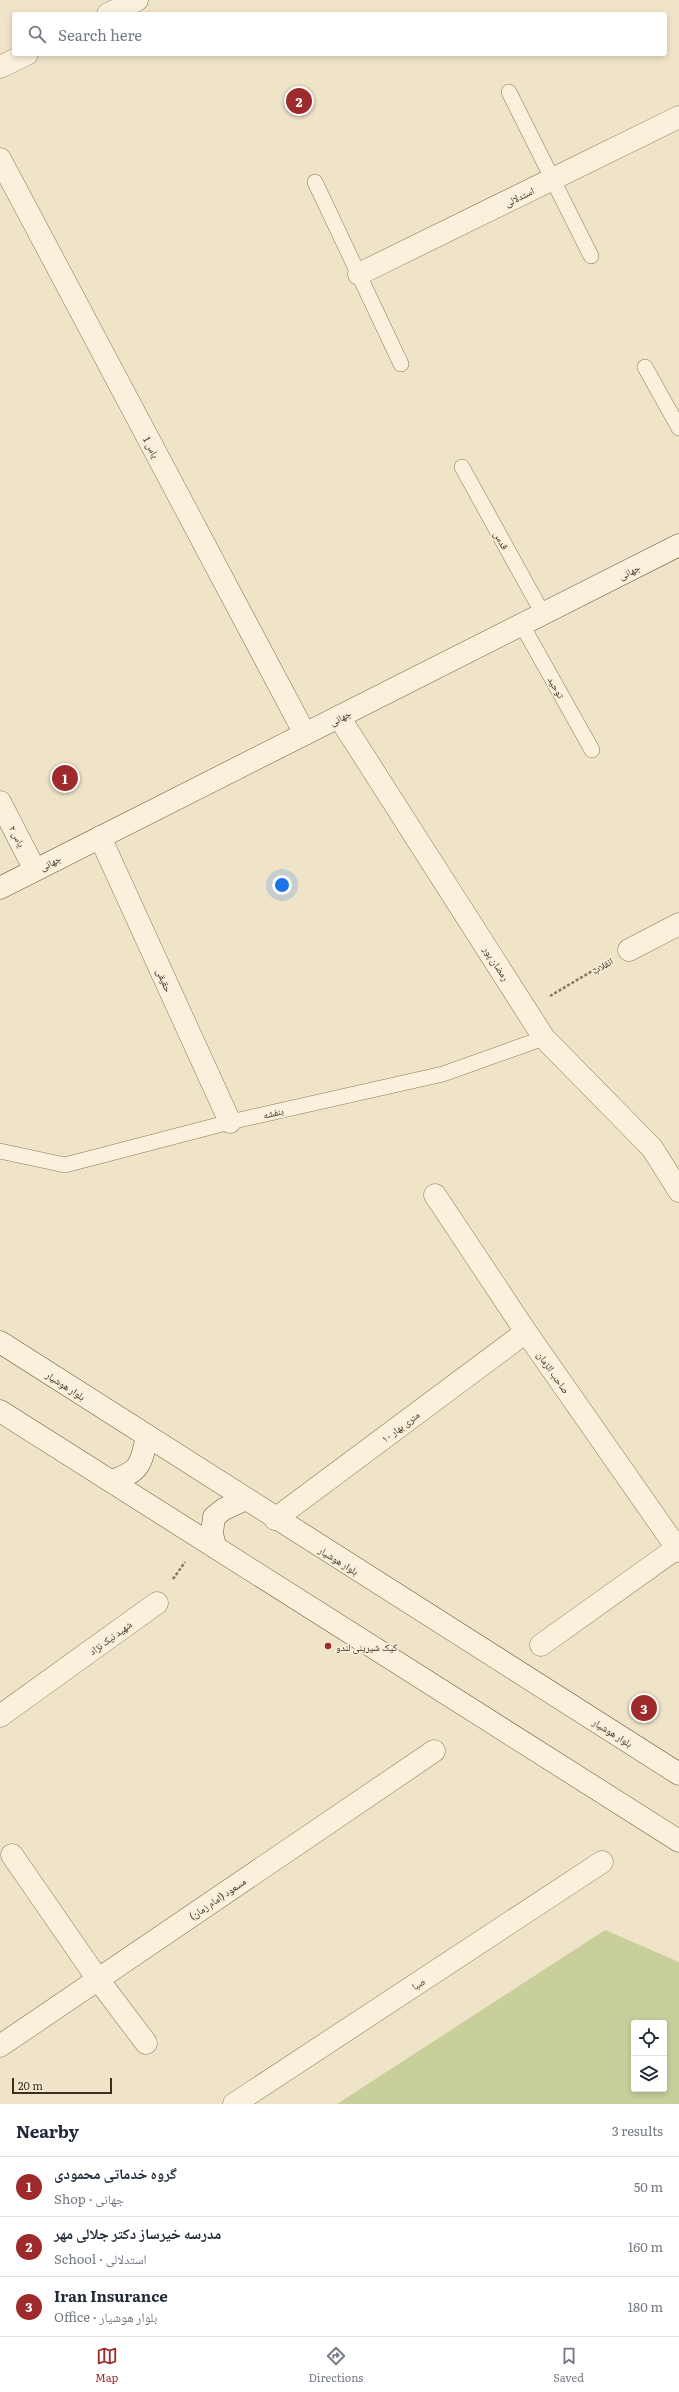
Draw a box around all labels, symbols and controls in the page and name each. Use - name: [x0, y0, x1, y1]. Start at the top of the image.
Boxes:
- search box: [12, 12, 667, 56]
- icon: search: [26, 23, 48, 45]
- text: Search here: [58, 23, 142, 46]
- pin: 2: [286, 86, 312, 116]
- street label: استدلالی: [502, 182, 536, 210]
- street label: یاس 1: [140, 434, 164, 460]
- street label: قدس: [491, 528, 513, 552]
- street label: جهانی: [616, 559, 643, 583]
- street label: توحید: [545, 673, 569, 701]
- street label: جهانی: [327, 705, 354, 729]
- pin: 1: [52, 763, 78, 793]
- street label: یاس ۲: [6, 823, 30, 849]
- street label: جهانی: [37, 850, 64, 874]
- your location: [272, 875, 292, 895]
- street label: رمضان پور: [480, 942, 514, 983]
- street label: انقلاب: [588, 953, 616, 977]
- street label: حقیقی: [153, 966, 177, 995]
- street label: بنفشه: [261, 1102, 285, 1122]
- street label: صاحب الزمان: [534, 1348, 574, 1396]
- street label: بلوار هوشیار: [42, 1366, 89, 1404]
- street label: ۱۰ متری بهار: [378, 1406, 423, 1445]
- street label: بلوار هوشیار: [315, 1541, 362, 1578]
- street label: شهید نیک نژاد: [85, 1616, 135, 1658]
- place label: کیک شیرینی لندو: [336, 1639, 397, 1654]
- marker: کیک شیرینی لندو: [323, 1641, 333, 1651]
- pin: 3: [631, 1693, 657, 1723]
- street label: بلوار هوشیار: [589, 1713, 636, 1750]
- street label: مسعود (امام زمان): [185, 1873, 249, 1923]
- street label: صبا: [408, 1973, 428, 1993]
- map controls: [631, 2020, 667, 2092]
- button: locate: [631, 2020, 667, 2056]
- button: layers: [631, 2056, 667, 2092]
- scale bar: [12, 2076, 112, 2095]
- text: 20 m: [18, 2077, 43, 2093]
- text: Nearby: [16, 2118, 79, 2143]
- text: 3 results: [612, 2121, 663, 2140]
- text: گروه خدماتی محمودی: [54, 2161, 177, 2184]
- text: 1: [26, 2177, 32, 2196]
- text: 50 m: [634, 2177, 663, 2196]
- text: Shop · جهانی: [54, 2189, 124, 2208]
- text: مدرسه خیرساز دکتر جلالی مهر: [54, 2221, 221, 2244]
- text: 2: [26, 2237, 32, 2256]
- text: 160 m: [628, 2237, 663, 2256]
- text: School · استدلالی: [54, 2249, 147, 2268]
- text: Iran Insurance: [54, 2284, 168, 2307]
- text: 3: [25, 2297, 33, 2316]
- text: 180 m: [628, 2297, 663, 2316]
- text: Office · بلوار هوشیار: [54, 2307, 157, 2326]
- tab: Map: [95, 2345, 118, 2385]
- tab: Directions: [308, 2345, 363, 2385]
- tab: Saved: [553, 2345, 584, 2385]

